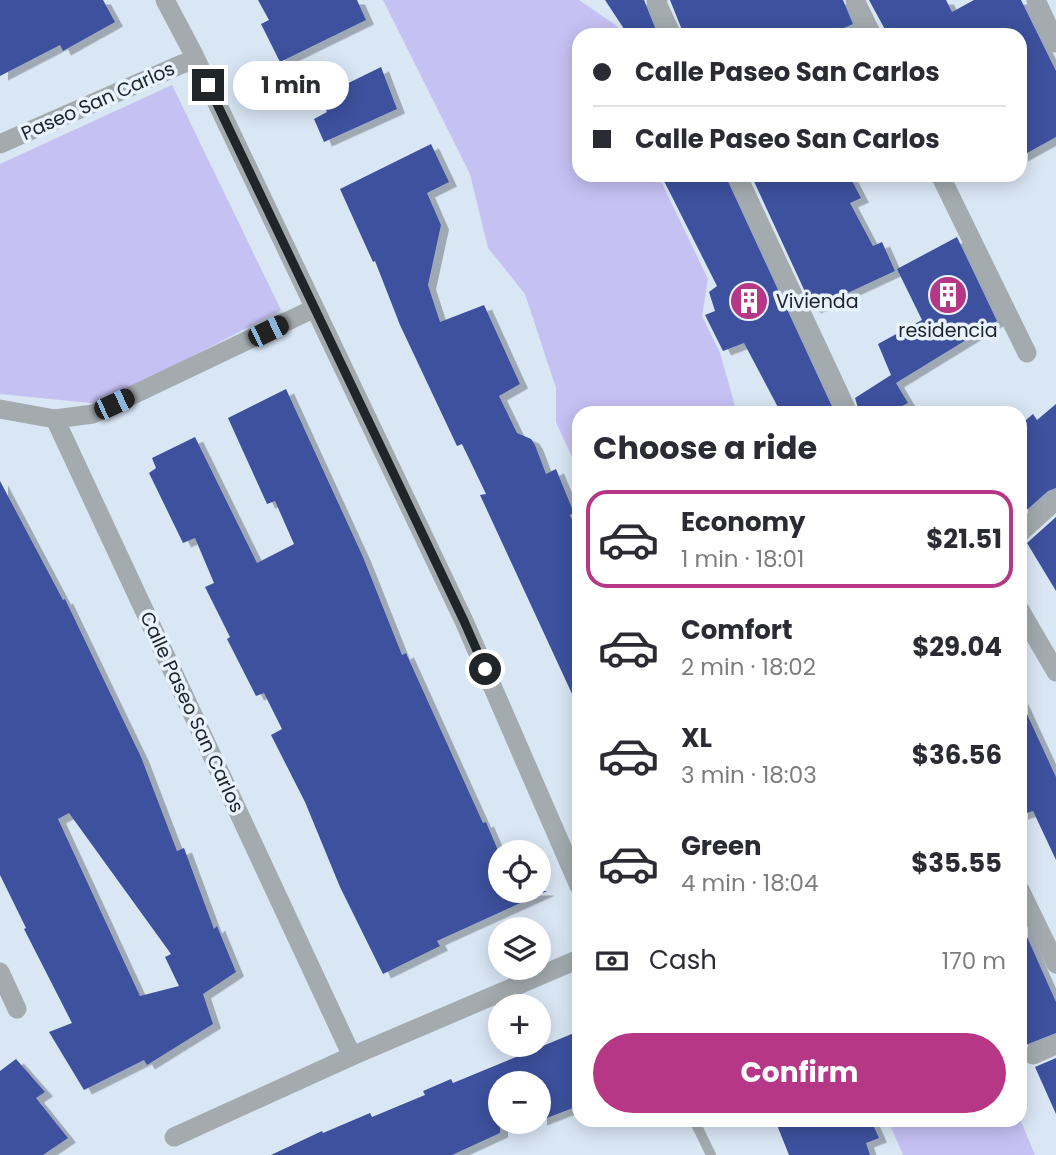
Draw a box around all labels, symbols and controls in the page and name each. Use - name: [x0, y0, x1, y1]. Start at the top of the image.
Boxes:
- text: Calle Paseo San Carlos: [635, 54, 940, 90]
- street label: Paseo San Carlos: [17, 55, 179, 147]
- callout: 1 min: [232, 60, 348, 110]
- route end: [192, 69, 224, 101]
- text: 1 min: [261, 69, 321, 101]
- text: Calle Paseo San Carlos: [635, 121, 940, 157]
- building icon: residencia: [927, 274, 969, 316]
- building icon: Vivienda: [728, 280, 770, 322]
- place label: Vivienda: [776, 288, 858, 315]
- car: [245, 312, 292, 350]
- place label: residencia: [898, 317, 998, 344]
- car: [91, 386, 138, 422]
- text: Choose a ride: [593, 425, 817, 470]
- text: Economy: [681, 504, 805, 540]
- icon: car: [597, 508, 660, 571]
- text: $21.51: [926, 521, 1002, 557]
- text: 1 min · 18:01: [681, 543, 804, 575]
- street label: Calle Paseo San Carlos: [133, 607, 251, 817]
- text: Comfort: [681, 612, 793, 648]
- icon: car: [597, 616, 660, 679]
- text: $29.04: [912, 629, 1002, 665]
- text: 2 min · 18:02: [681, 651, 816, 683]
- route start: [469, 653, 501, 685]
- text: XL: [681, 720, 712, 756]
- icon: car: [597, 724, 660, 787]
- text: $36.56: [912, 737, 1002, 773]
- text: 3 min · 18:03: [681, 759, 817, 791]
- text: Green: [681, 828, 762, 864]
- icon: car: [597, 832, 660, 895]
- map controls: [488, 840, 551, 1134]
- button: locate: [488, 840, 551, 903]
- text: $35.55: [911, 845, 1002, 881]
- text: 4 min · 18:04: [681, 867, 819, 899]
- button: layers: [488, 917, 551, 980]
- icon: cash: [593, 942, 631, 980]
- text: Cash: [649, 942, 717, 978]
- text: 170 m: [942, 945, 1006, 977]
- button: +: [488, 994, 551, 1057]
- button: Confirm: [593, 1033, 1006, 1113]
- button: −: [488, 1071, 551, 1134]

